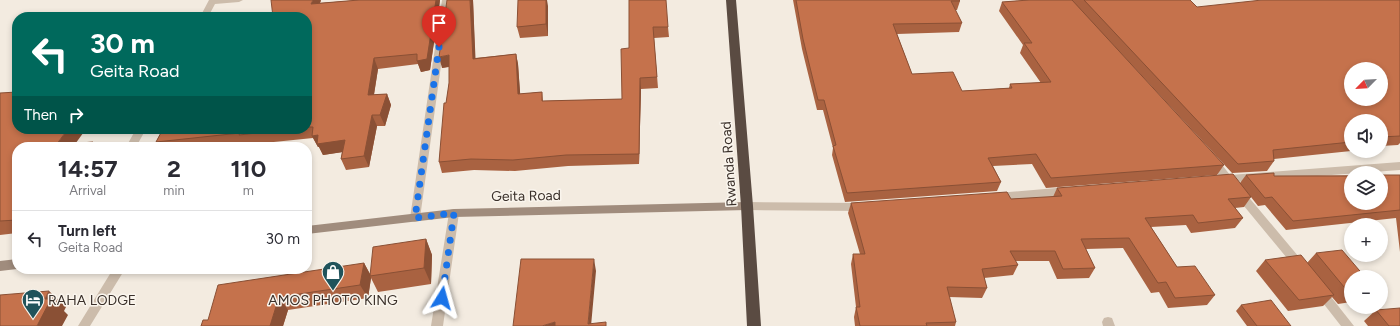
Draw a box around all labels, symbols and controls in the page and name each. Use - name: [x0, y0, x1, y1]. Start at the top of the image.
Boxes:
- pin: [422, 6, 456, 47]
- icon: arrive: [428, 12, 450, 34]
- text: 30 m: [90, 26, 155, 60]
- icon: left: [24, 28, 76, 80]
- text: Geita Road: [90, 60, 180, 82]
- north arrow: [1344, 62, 1388, 106]
- map controls: [1344, 62, 1388, 314]
- icon: right: [65, 104, 87, 126]
- text: Then: [24, 106, 57, 124]
- button: sound: [1344, 114, 1388, 158]
- street label: Rwanda Road: [718, 121, 740, 207]
- text: 14:57: [58, 154, 118, 183]
- text: 2: [167, 154, 181, 183]
- text: 110: [230, 154, 266, 183]
- button: layers: [1344, 166, 1388, 210]
- text: Arrival: [69, 183, 106, 198]
- text: min: [163, 183, 185, 198]
- text: m: [243, 183, 254, 198]
- street label: Geita Road: [491, 187, 561, 205]
- button: +: [1344, 218, 1388, 262]
- text: Turn left: [58, 222, 116, 240]
- icon: left: [24, 228, 46, 250]
- text: 30 m: [266, 230, 300, 248]
- text: Geita Road: [58, 240, 123, 255]
- shop icon: AMOS PHOTO KING: [320, 259, 346, 292]
- button: −: [1344, 270, 1388, 314]
- position arrow: [421, 277, 463, 319]
- hotel icon: RAHA LODGE: [20, 287, 46, 320]
- place label: RAHA LODGE: [48, 292, 136, 309]
- place label: AMOS PHOTO KING: [268, 292, 398, 309]

